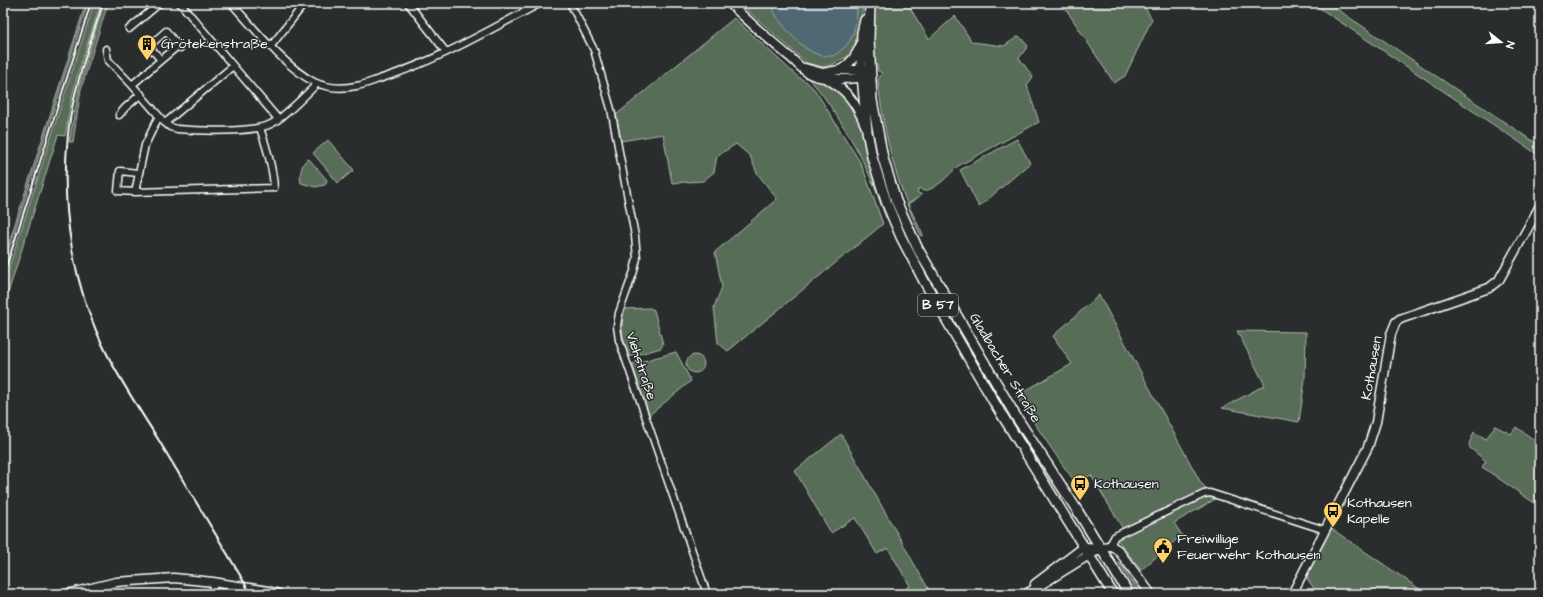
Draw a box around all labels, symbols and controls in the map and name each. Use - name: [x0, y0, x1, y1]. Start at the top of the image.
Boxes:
- north arrow: [1481, 22, 1521, 62]
- building icon: Grötekenstraße: [136, 33, 158, 61]
- place label: Grötekenstraße: [161, 34, 268, 54]
- text: N: [1502, 39, 1518, 50]
- road number: B 57: [918, 294, 958, 316]
- street label: Gladbacher Straße: [964, 309, 1046, 427]
- street label: Viehstraße: [621, 329, 662, 403]
- street label: Kothausen: [1357, 334, 1387, 402]
- bus stop icon: Kothausen: [1069, 473, 1091, 501]
- place label: Kothausen: [1094, 474, 1159, 494]
- place label: Kothausen Kapelle: [1347, 493, 1412, 529]
- bus stop icon: Kothausen Kapelle: [1322, 500, 1344, 528]
- place label: Freiwillige Feuerwehr Kothausen: [1177, 529, 1321, 565]
- public building icon: Freiwillige Feuerwehr Kothausen: [1152, 536, 1174, 564]

